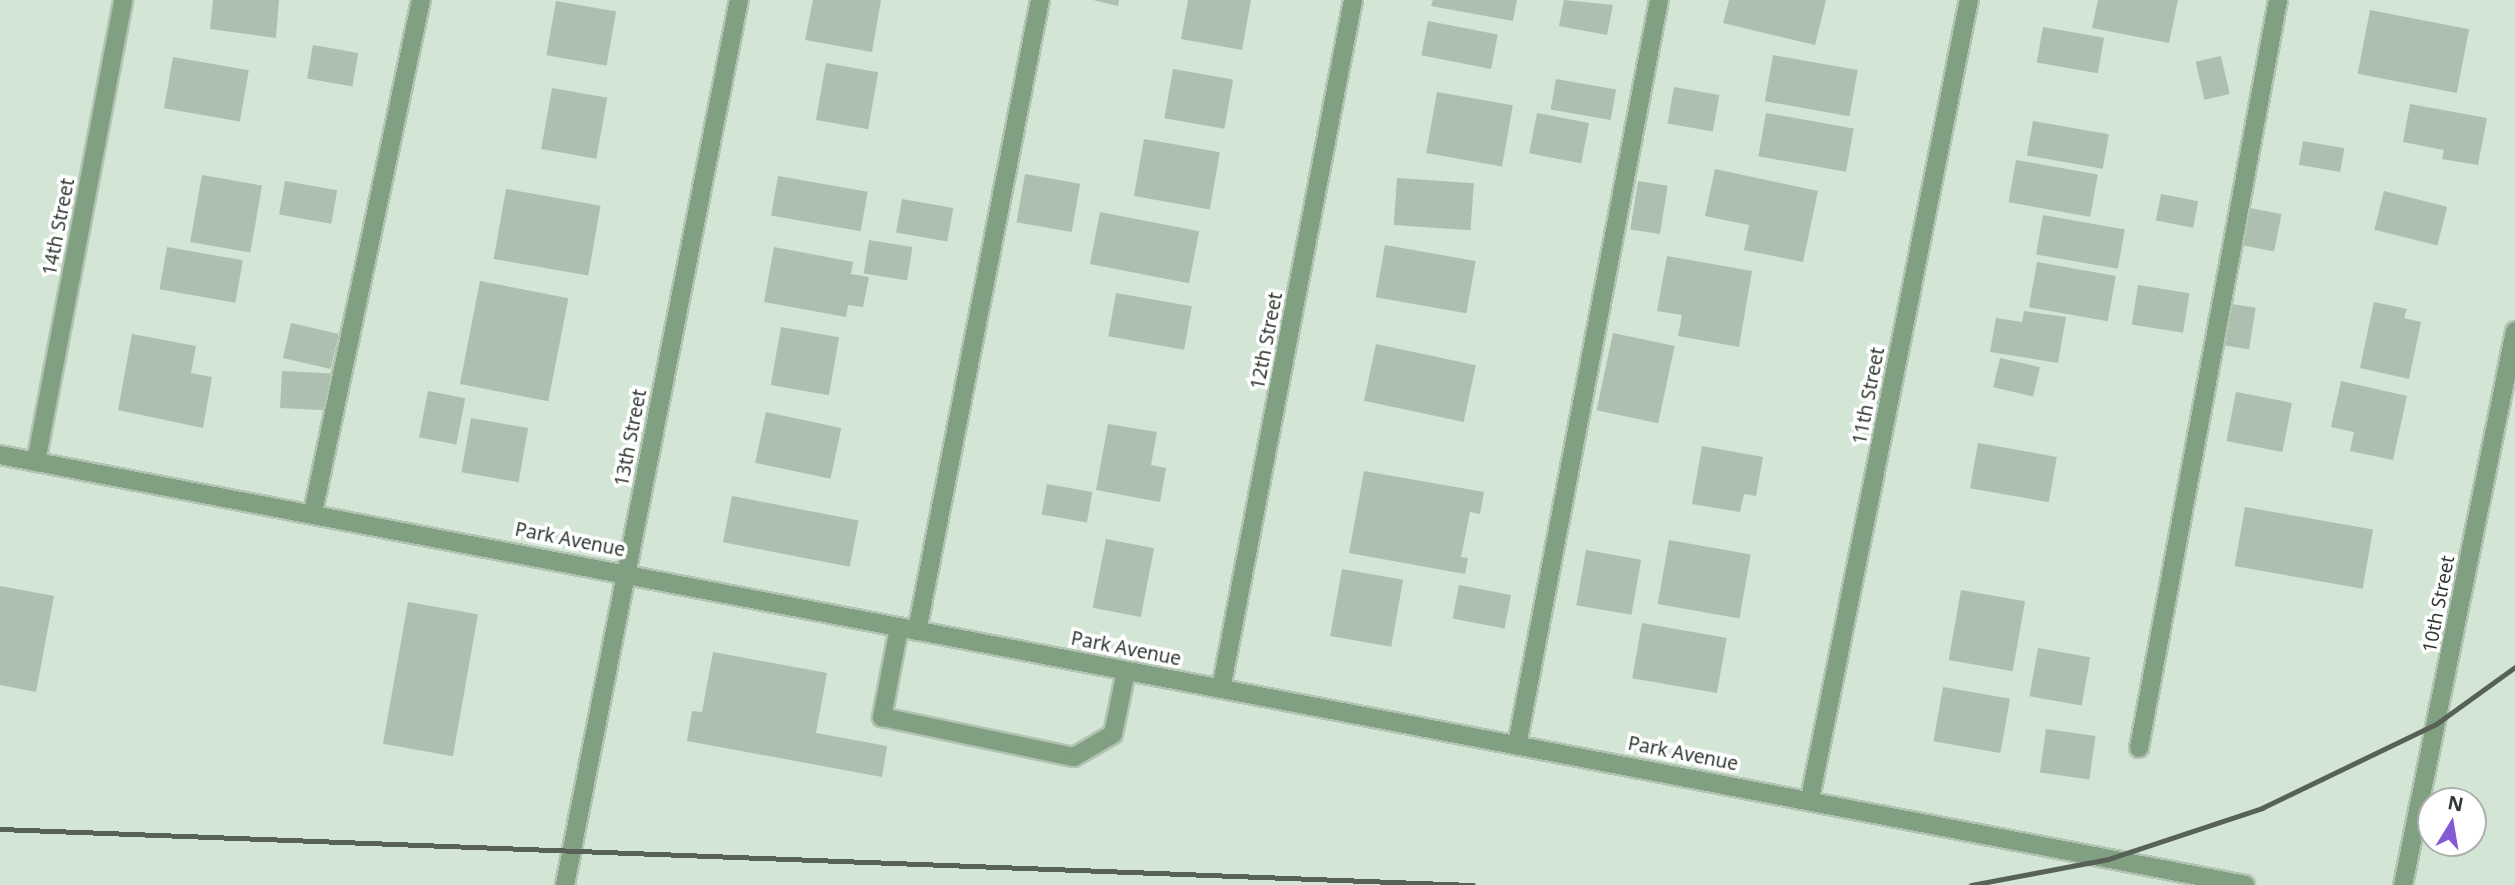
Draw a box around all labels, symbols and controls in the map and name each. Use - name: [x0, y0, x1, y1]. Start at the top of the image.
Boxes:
- street label: 14th Street: [38, 177, 80, 277]
- street label: 12th Street: [1246, 291, 1288, 391]
- street label: 11th Street: [1848, 346, 1890, 446]
- street label: 13th Street: [610, 388, 652, 488]
- street label: Park Avenue: [513, 518, 627, 562]
- street label: 10th Street: [2418, 554, 2460, 654]
- street label: Park Avenue: [1069, 627, 1183, 671]
- street label: Park Avenue: [1626, 732, 1740, 776]
- north arrow: [2417, 787, 2487, 857]
- text: N: [2446, 789, 2466, 818]

